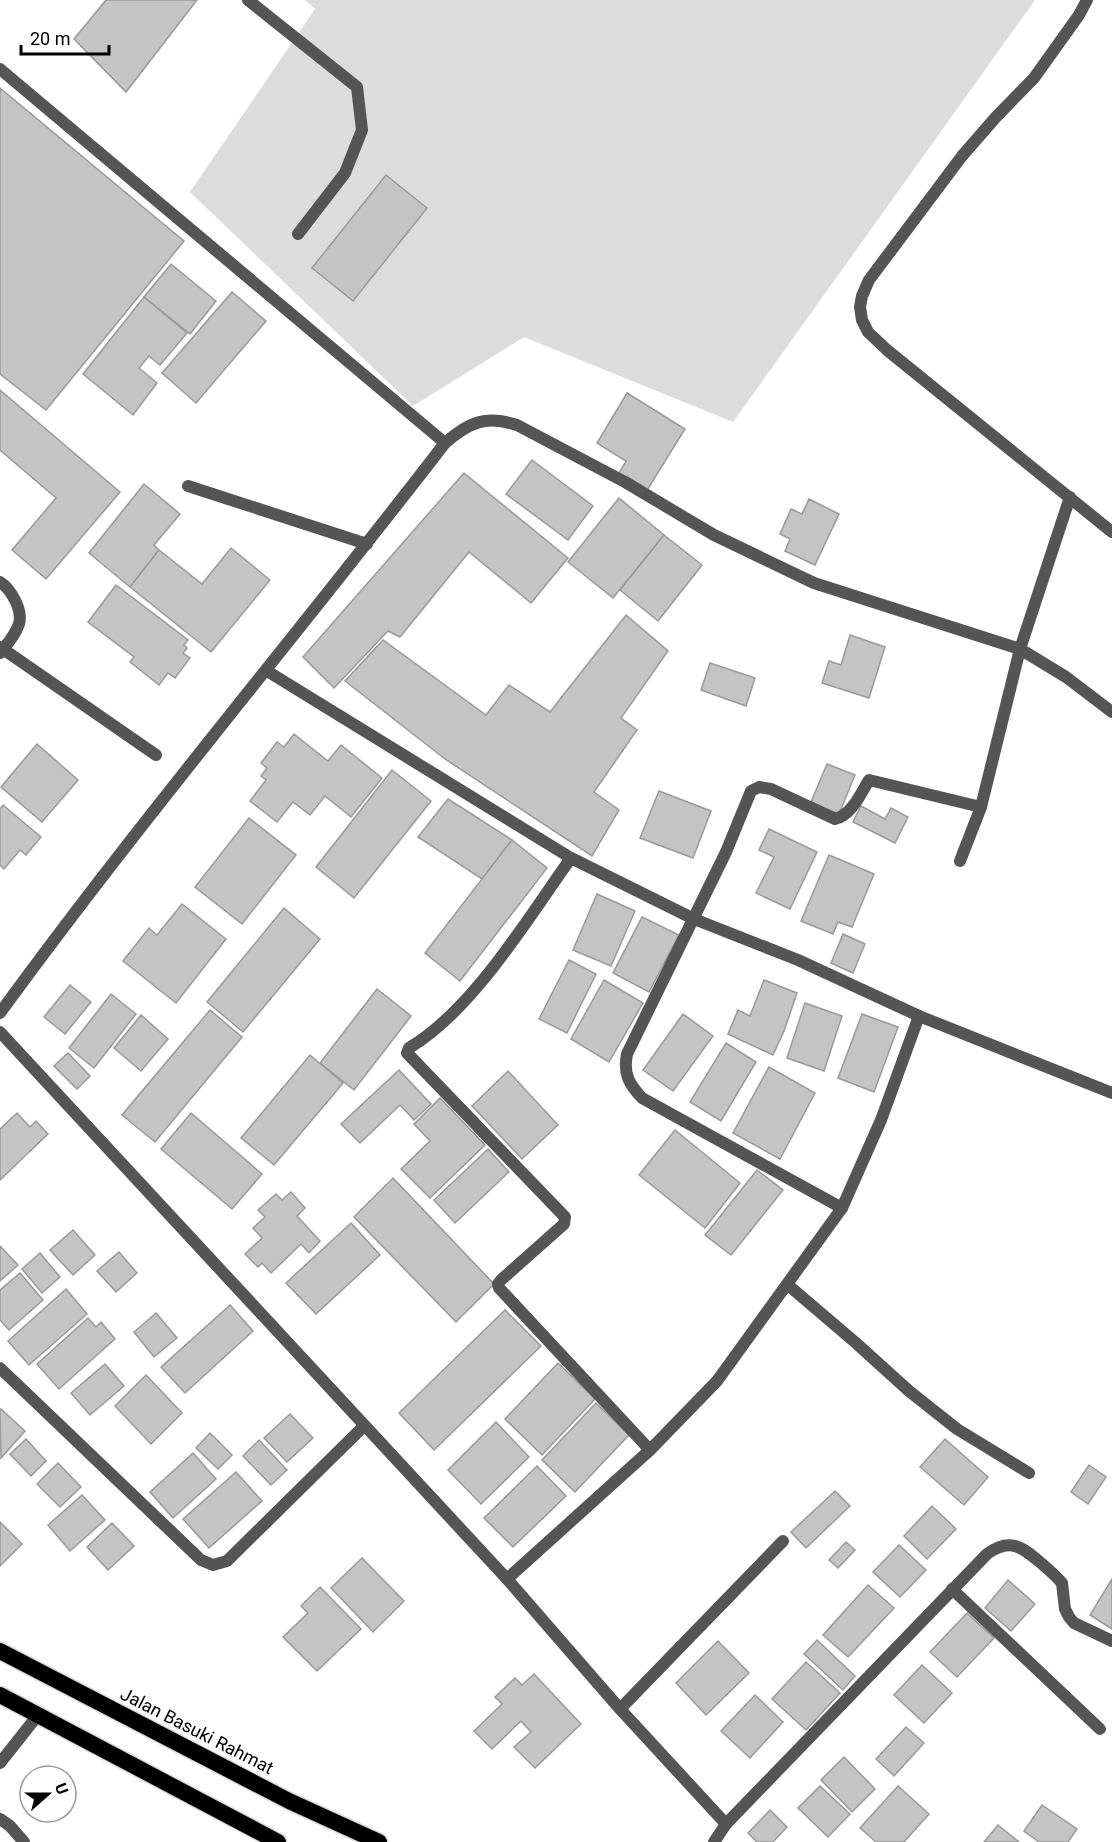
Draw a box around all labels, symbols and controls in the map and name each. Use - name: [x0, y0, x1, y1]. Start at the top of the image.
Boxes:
- scale bar: [21, 18, 110, 56]
- text: 20 m: [30, 28, 70, 49]
- street label: Jalan Basuki Rahmat: [117, 1683, 277, 1778]
- north arrow: [18, 1764, 78, 1824]
- text: U: [51, 1780, 72, 1797]

